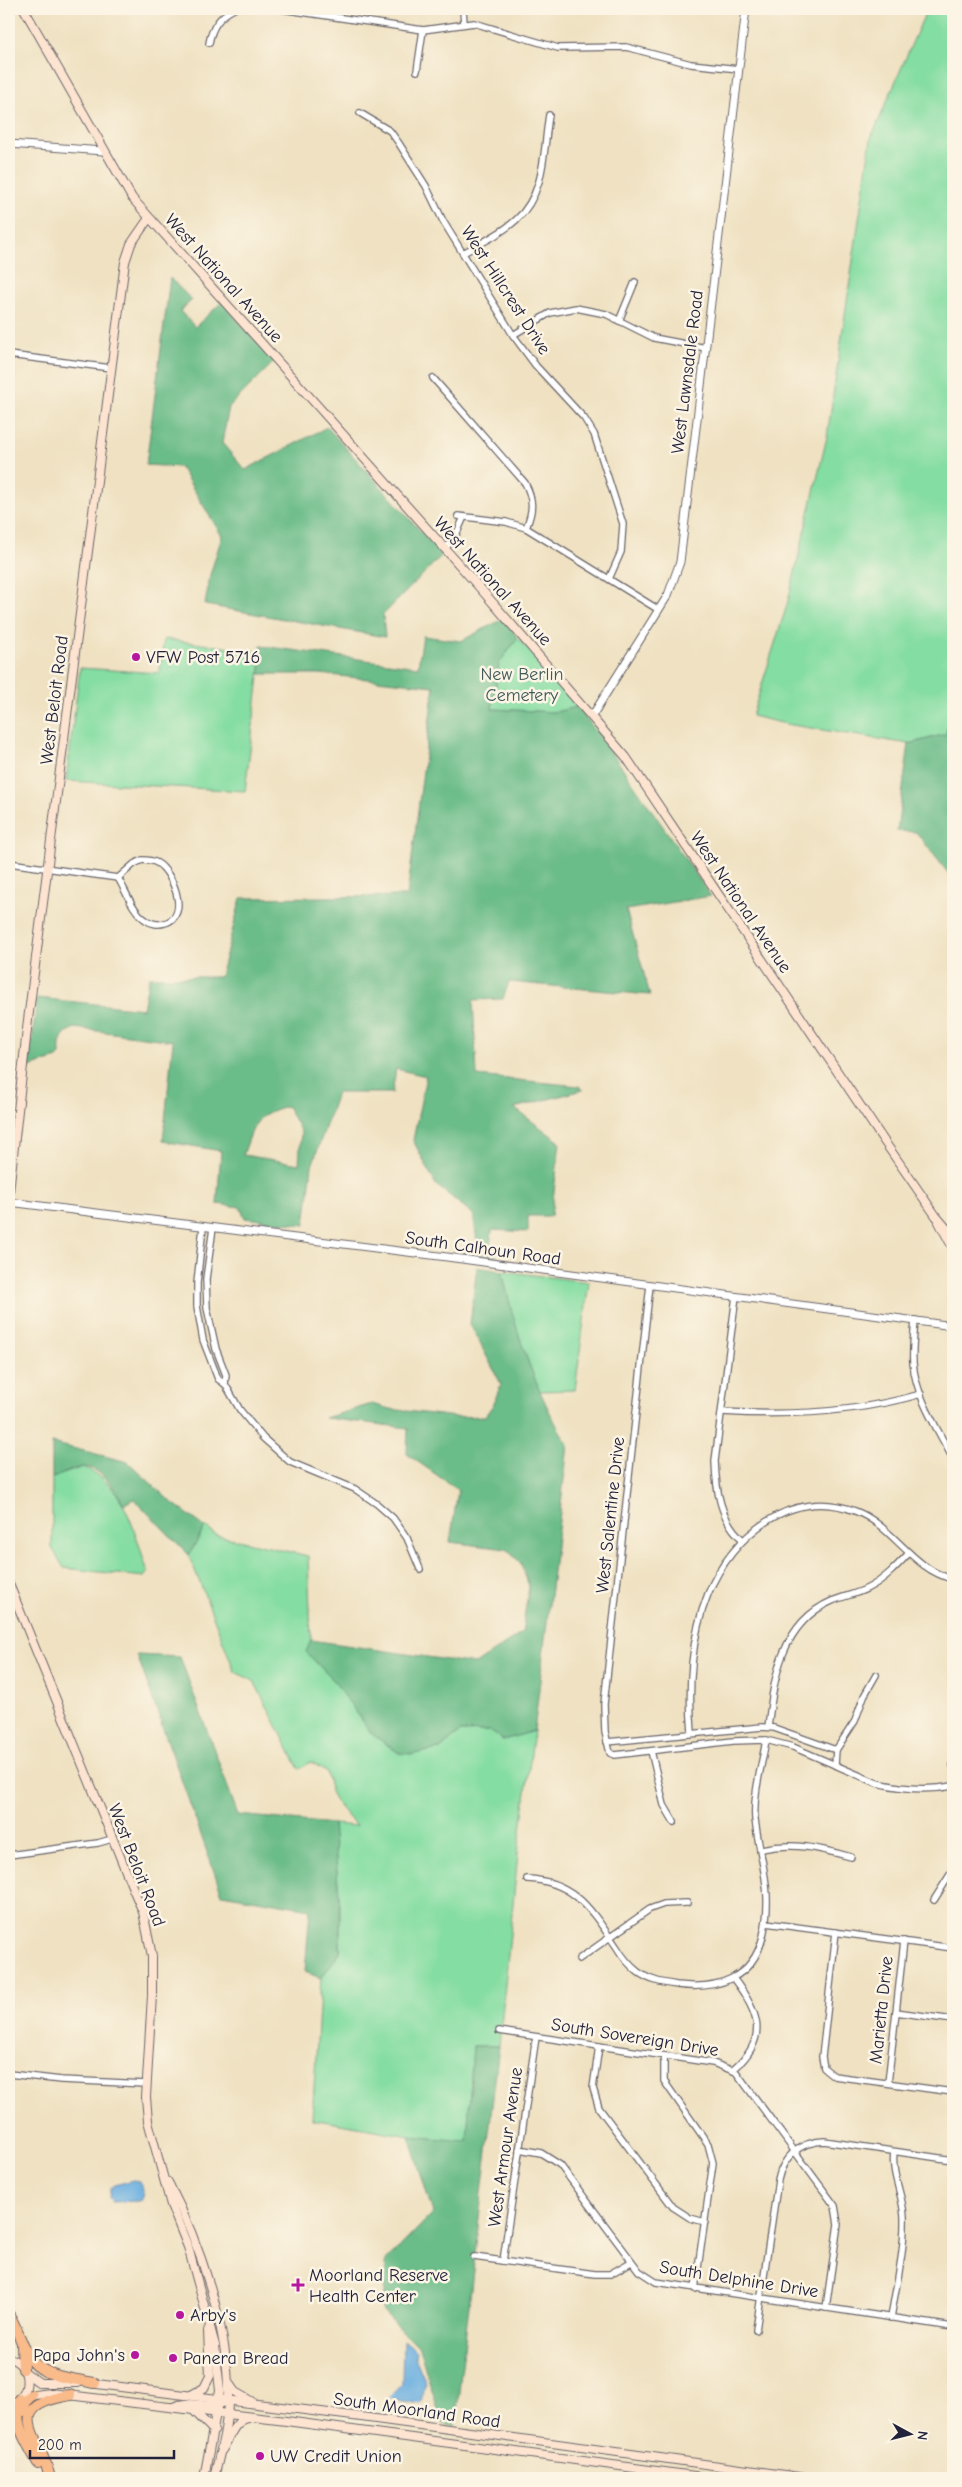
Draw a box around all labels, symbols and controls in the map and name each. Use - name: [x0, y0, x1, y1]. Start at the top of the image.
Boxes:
- street label: West National Avenue: [160, 210, 287, 347]
- street label: West Hillcrest Drive: [456, 222, 555, 358]
- street label: West Lawnsdale Road: [667, 289, 708, 455]
- street label: West National Avenue: [429, 513, 556, 650]
- street label: West Beloit Road: [36, 634, 73, 766]
- place label: VFW Post 5716: [146, 647, 260, 668]
- marker: VFW Post 5716: [130, 651, 142, 663]
- park label: New Berlin Cemetery: [481, 664, 563, 706]
- street label: West National Avenue: [685, 828, 796, 977]
- street label: South Calhoun Road: [404, 1227, 562, 1270]
- street label: West Salentine Drive: [592, 1436, 629, 1594]
- street label: West Beloit Road: [103, 1801, 170, 1930]
- street label: Marietta Drive: [865, 1955, 898, 2065]
- street label: South Sovereign Drive: [550, 2014, 720, 2061]
- street label: West Armour Avenue: [484, 2066, 527, 2228]
- street label: South Delphine Drive: [658, 2257, 820, 2302]
- place label: Moorland Reserve Health Center: [309, 2265, 448, 2307]
- marker: Moorland Reserve Health Center: [291, 2278, 305, 2292]
- place label: Arby's: [190, 2305, 236, 2326]
- marker: Arby's: [174, 2309, 186, 2321]
- place label: Papa John's: [33, 2345, 125, 2366]
- place label: Panera Bread: [183, 2348, 289, 2369]
- marker: Papa John's: [129, 2349, 141, 2361]
- marker: Panera Bread: [167, 2352, 179, 2364]
- street label: South Moorland Road: [332, 2388, 502, 2433]
- north arrow: [884, 2410, 934, 2460]
- scale bar: [30, 2427, 174, 2459]
- text: N: [913, 2430, 931, 2441]
- text: 200 m: [38, 2436, 82, 2454]
- place label: UW Credit Union: [270, 2446, 402, 2467]
- marker: UW Credit Union: [254, 2450, 266, 2462]

